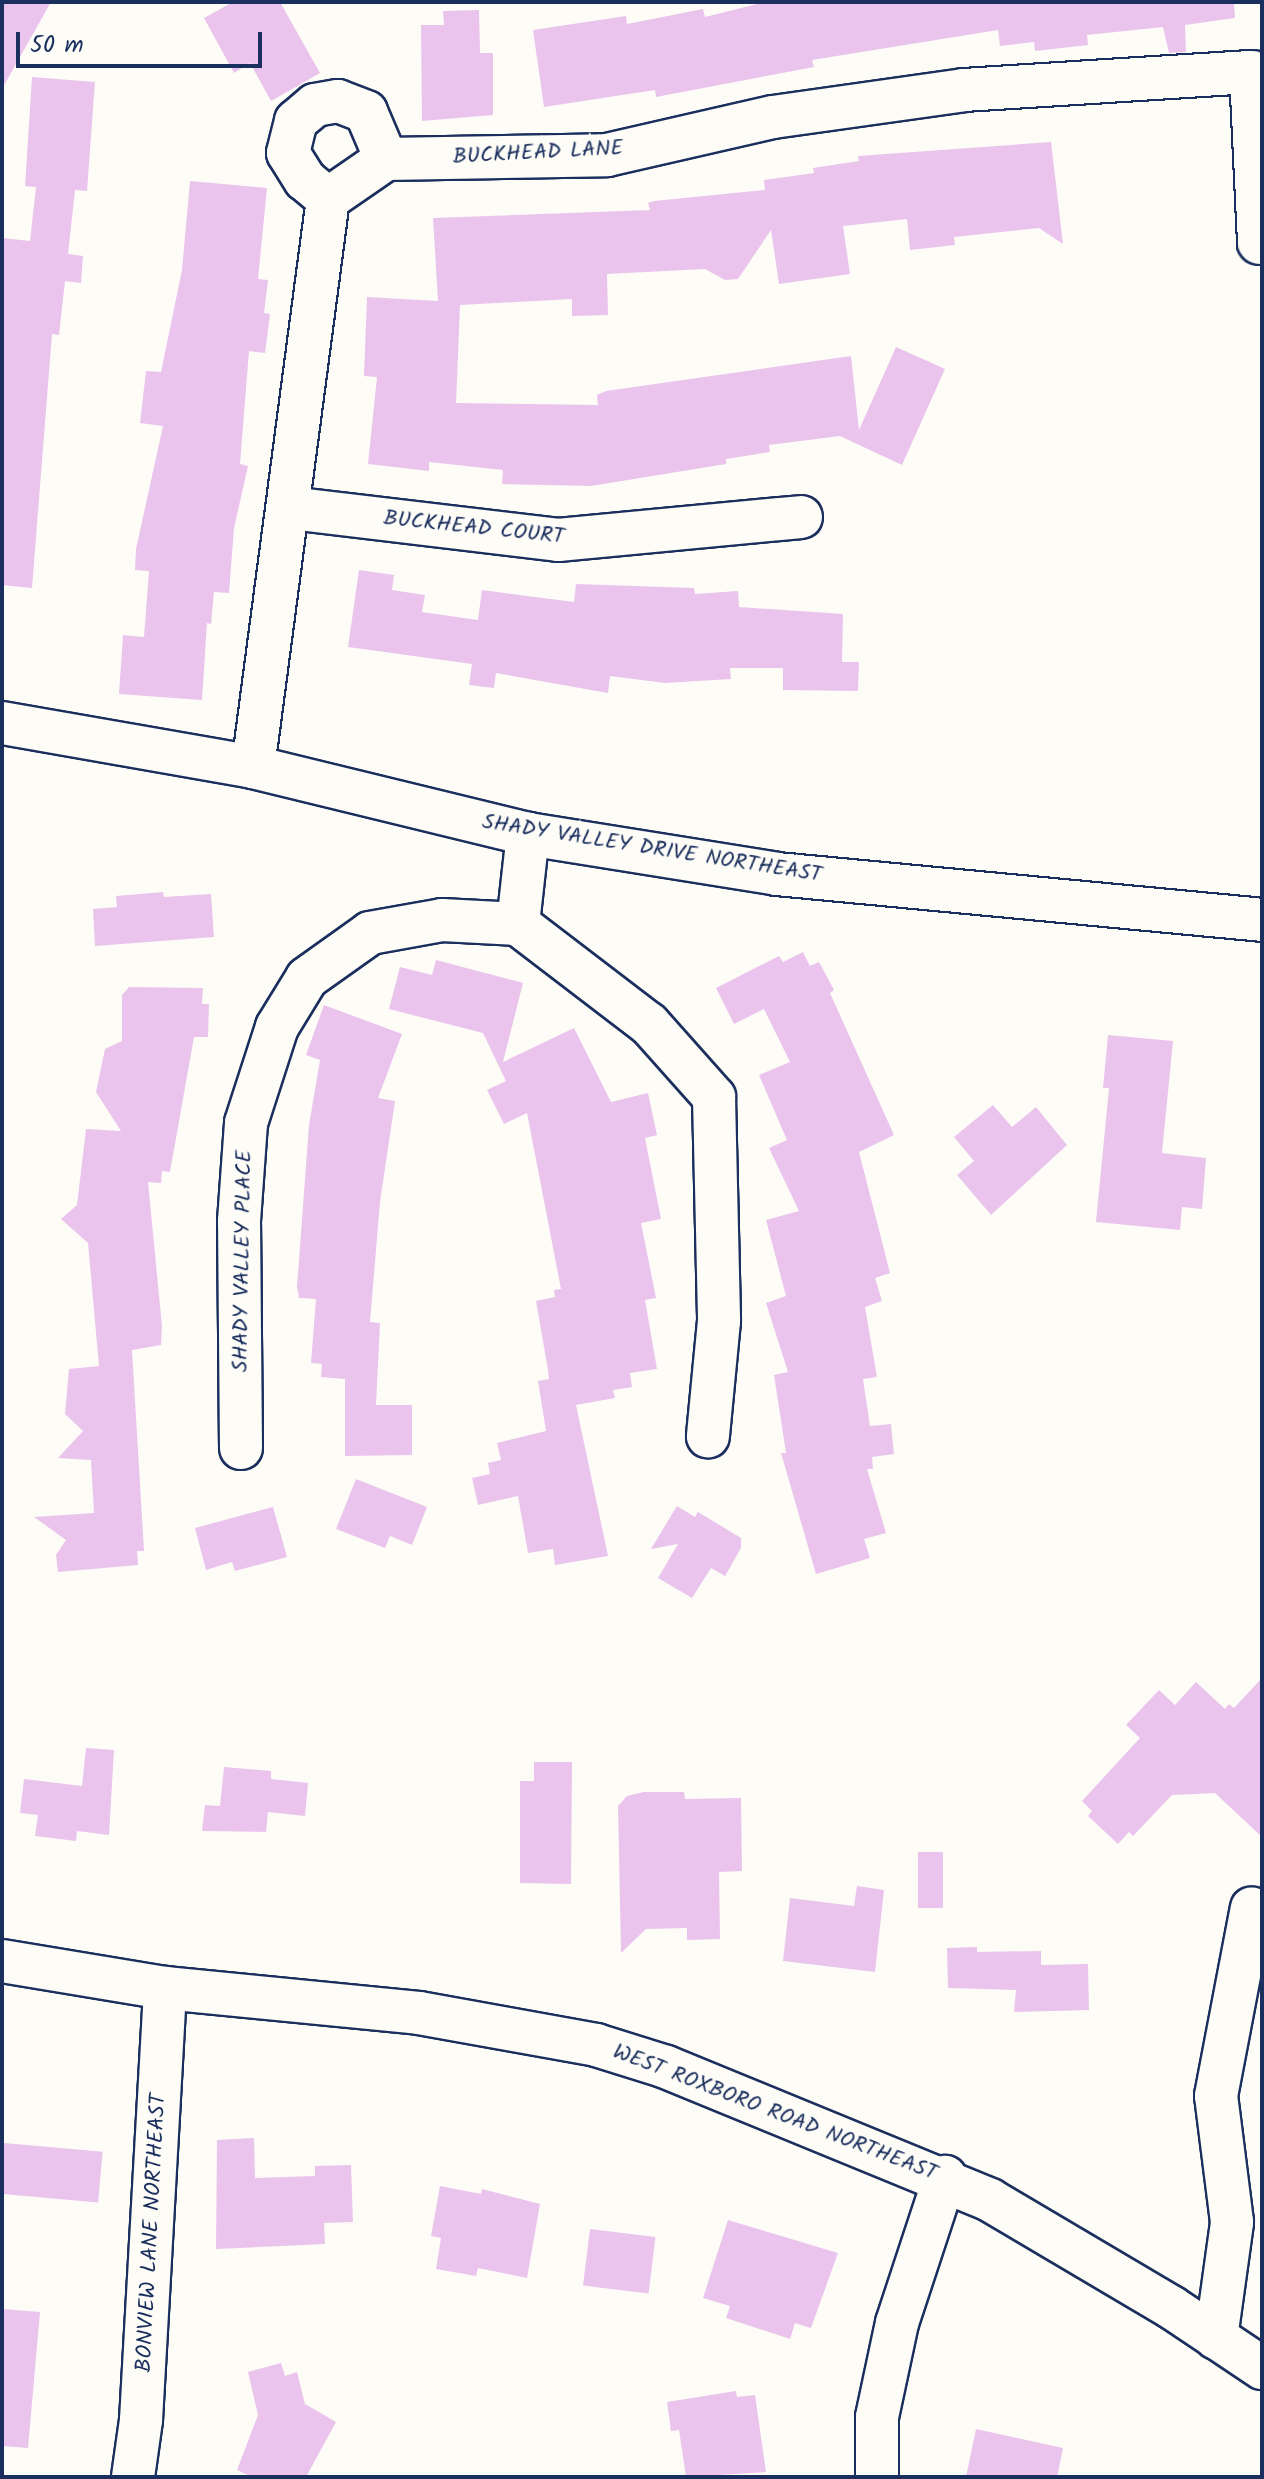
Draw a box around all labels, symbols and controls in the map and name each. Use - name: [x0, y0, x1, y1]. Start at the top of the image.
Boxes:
- scale bar: [20, 16, 266, 66]
- text: 50 m: [30, 26, 84, 65]
- street label: BUCKHEAD LANE: [452, 135, 624, 171]
- street label: BUCKHEAD COURT: [382, 505, 566, 551]
- street label: SHADY VALLEY DRIVE NORTHEAST: [480, 809, 824, 889]
- street label: SHADY VALLEY PLACE: [228, 1150, 258, 1372]
- street label: WEST ROXBORO ROAD NORTHEAST: [609, 2039, 941, 2187]
- street label: BONVIEW LANE NORTHEAST: [132, 2093, 172, 2373]

